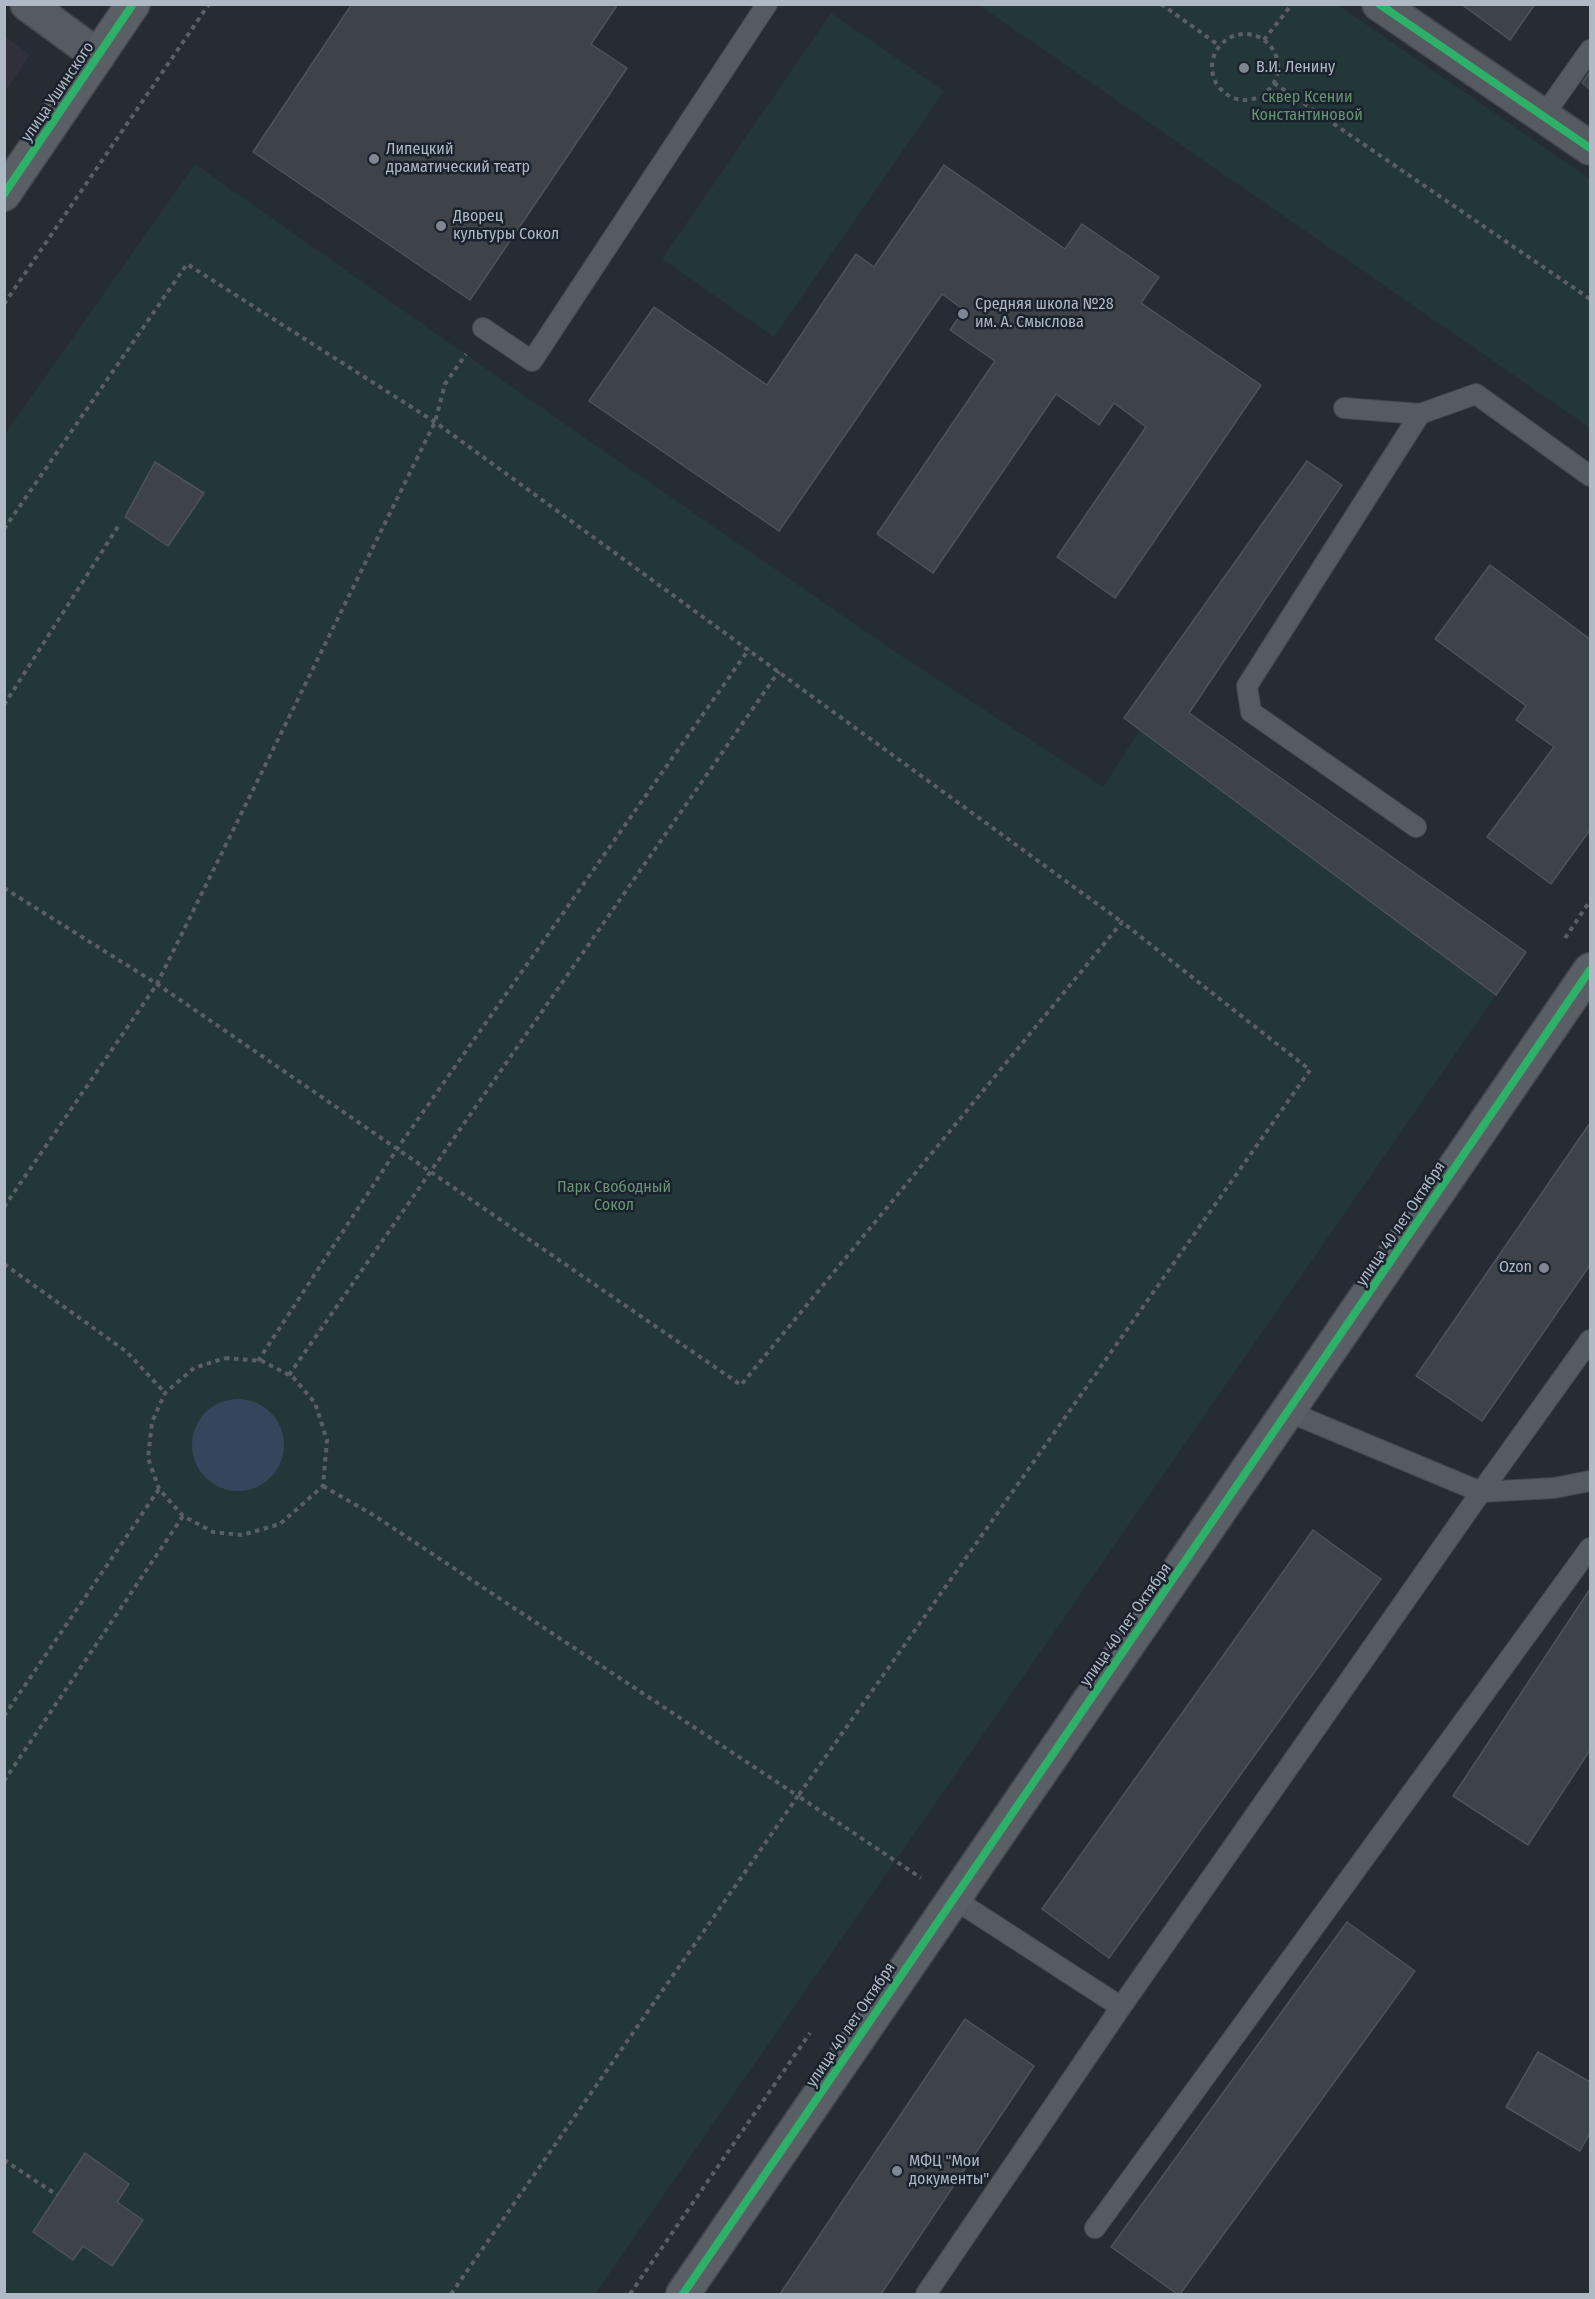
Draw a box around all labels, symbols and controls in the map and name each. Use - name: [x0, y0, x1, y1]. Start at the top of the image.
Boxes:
- street label: улица Ушинского: [17, 38, 99, 146]
- place label: В.И. Ленину: [1256, 58, 1335, 78]
- marker: В.И. Ленину: [1237, 61, 1251, 75]
- park label: сквер Ксении Константиновой: [1251, 88, 1363, 126]
- place label: Липецкий драматический театр: [386, 140, 530, 178]
- marker: Липецкий драматический театр: [367, 152, 381, 166]
- place label: Дворец культуры Сокол: [453, 207, 559, 245]
- marker: Дворец культуры Сокол: [434, 219, 448, 233]
- place label: Средняя школа №28 им. А. Смыслова: [975, 295, 1114, 333]
- marker: Средняя школа №28 им. А. Смыслова: [956, 307, 970, 321]
- street label: улица 40 лет Октября: [1352, 1158, 1450, 1290]
- park label: Парк Свободный Сокол: [557, 1178, 671, 1216]
- place label: Ozon: [1499, 1258, 1532, 1278]
- marker: Ozon: [1537, 1261, 1551, 1275]
- street label: улица 40 лет Октября: [1076, 1560, 1176, 1690]
- street label: улица 40 лет Октября: [802, 1959, 900, 2091]
- place label: МФЦ "Мои документы": [909, 2152, 989, 2190]
- marker: МФЦ "Мои документы": [890, 2164, 904, 2178]

